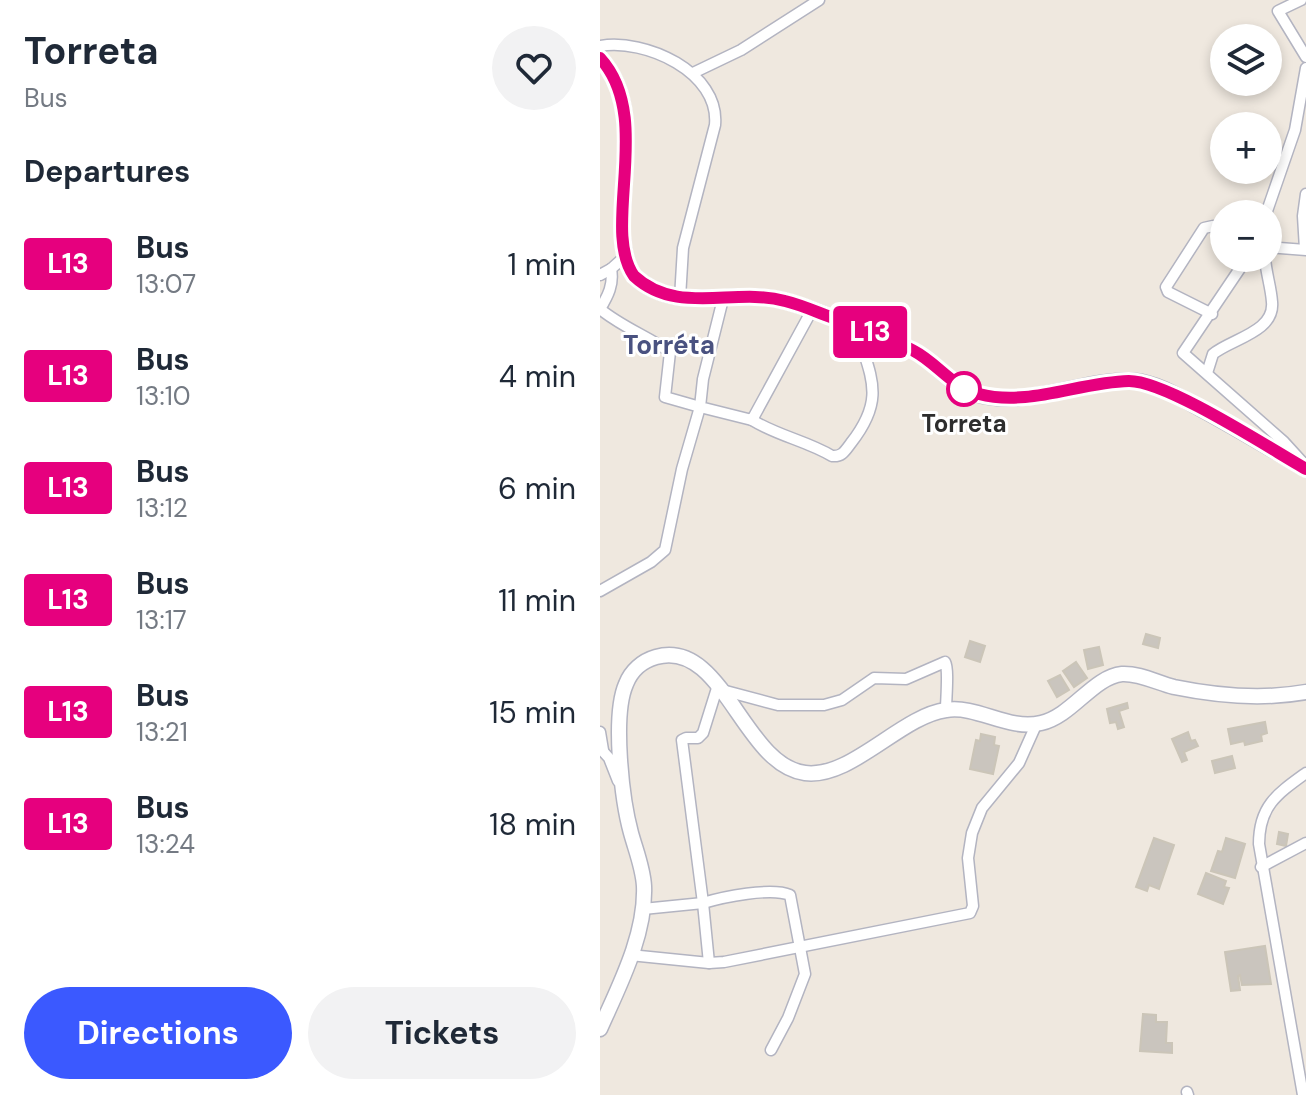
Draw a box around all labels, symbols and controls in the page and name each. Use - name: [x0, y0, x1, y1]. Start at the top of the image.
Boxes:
- map controls: [1210, 24, 1282, 272]
- button: layers: [1210, 24, 1282, 96]
- text: Torreta: [24, 26, 159, 76]
- button: heart: [492, 26, 576, 110]
- text: Bus: [24, 81, 68, 115]
- button: +: [1210, 112, 1282, 184]
- text: Departures: [24, 152, 190, 191]
- button: −: [1210, 200, 1282, 272]
- text: Bus: [136, 228, 190, 267]
- text: L13: [47, 245, 89, 282]
- text: 1 min: [508, 245, 576, 284]
- text: 13:07: [136, 267, 196, 301]
- line badge: L13: [824, 306, 916, 358]
- text: L13: [849, 313, 891, 350]
- district label: Torréta: [623, 328, 715, 362]
- text: Bus: [136, 340, 190, 379]
- text: L13: [47, 357, 89, 394]
- text: 4 min: [499, 357, 576, 396]
- marker: Torreta: [947, 372, 981, 406]
- text: 13:10: [136, 379, 191, 413]
- place label: Torreta: [922, 408, 1007, 439]
- text: Bus: [136, 452, 190, 491]
- text: L13: [47, 469, 89, 506]
- text: 6 min: [498, 469, 576, 508]
- text: 13:12: [136, 491, 188, 525]
- text: Bus: [136, 564, 190, 603]
- text: L13: [47, 581, 89, 618]
- text: 11 min: [498, 581, 576, 620]
- text: 13:17: [136, 603, 187, 637]
- text: Bus: [136, 676, 190, 715]
- text: L13: [47, 693, 89, 730]
- text: 15 min: [489, 693, 576, 732]
- text: 13:21: [136, 715, 188, 749]
- text: Bus: [136, 788, 190, 827]
- text: L13: [47, 805, 89, 842]
- text: 18 min: [489, 805, 576, 844]
- text: 13:24: [136, 827, 195, 861]
- button: Directions: [24, 987, 292, 1079]
- button: Tickets: [308, 987, 576, 1079]

